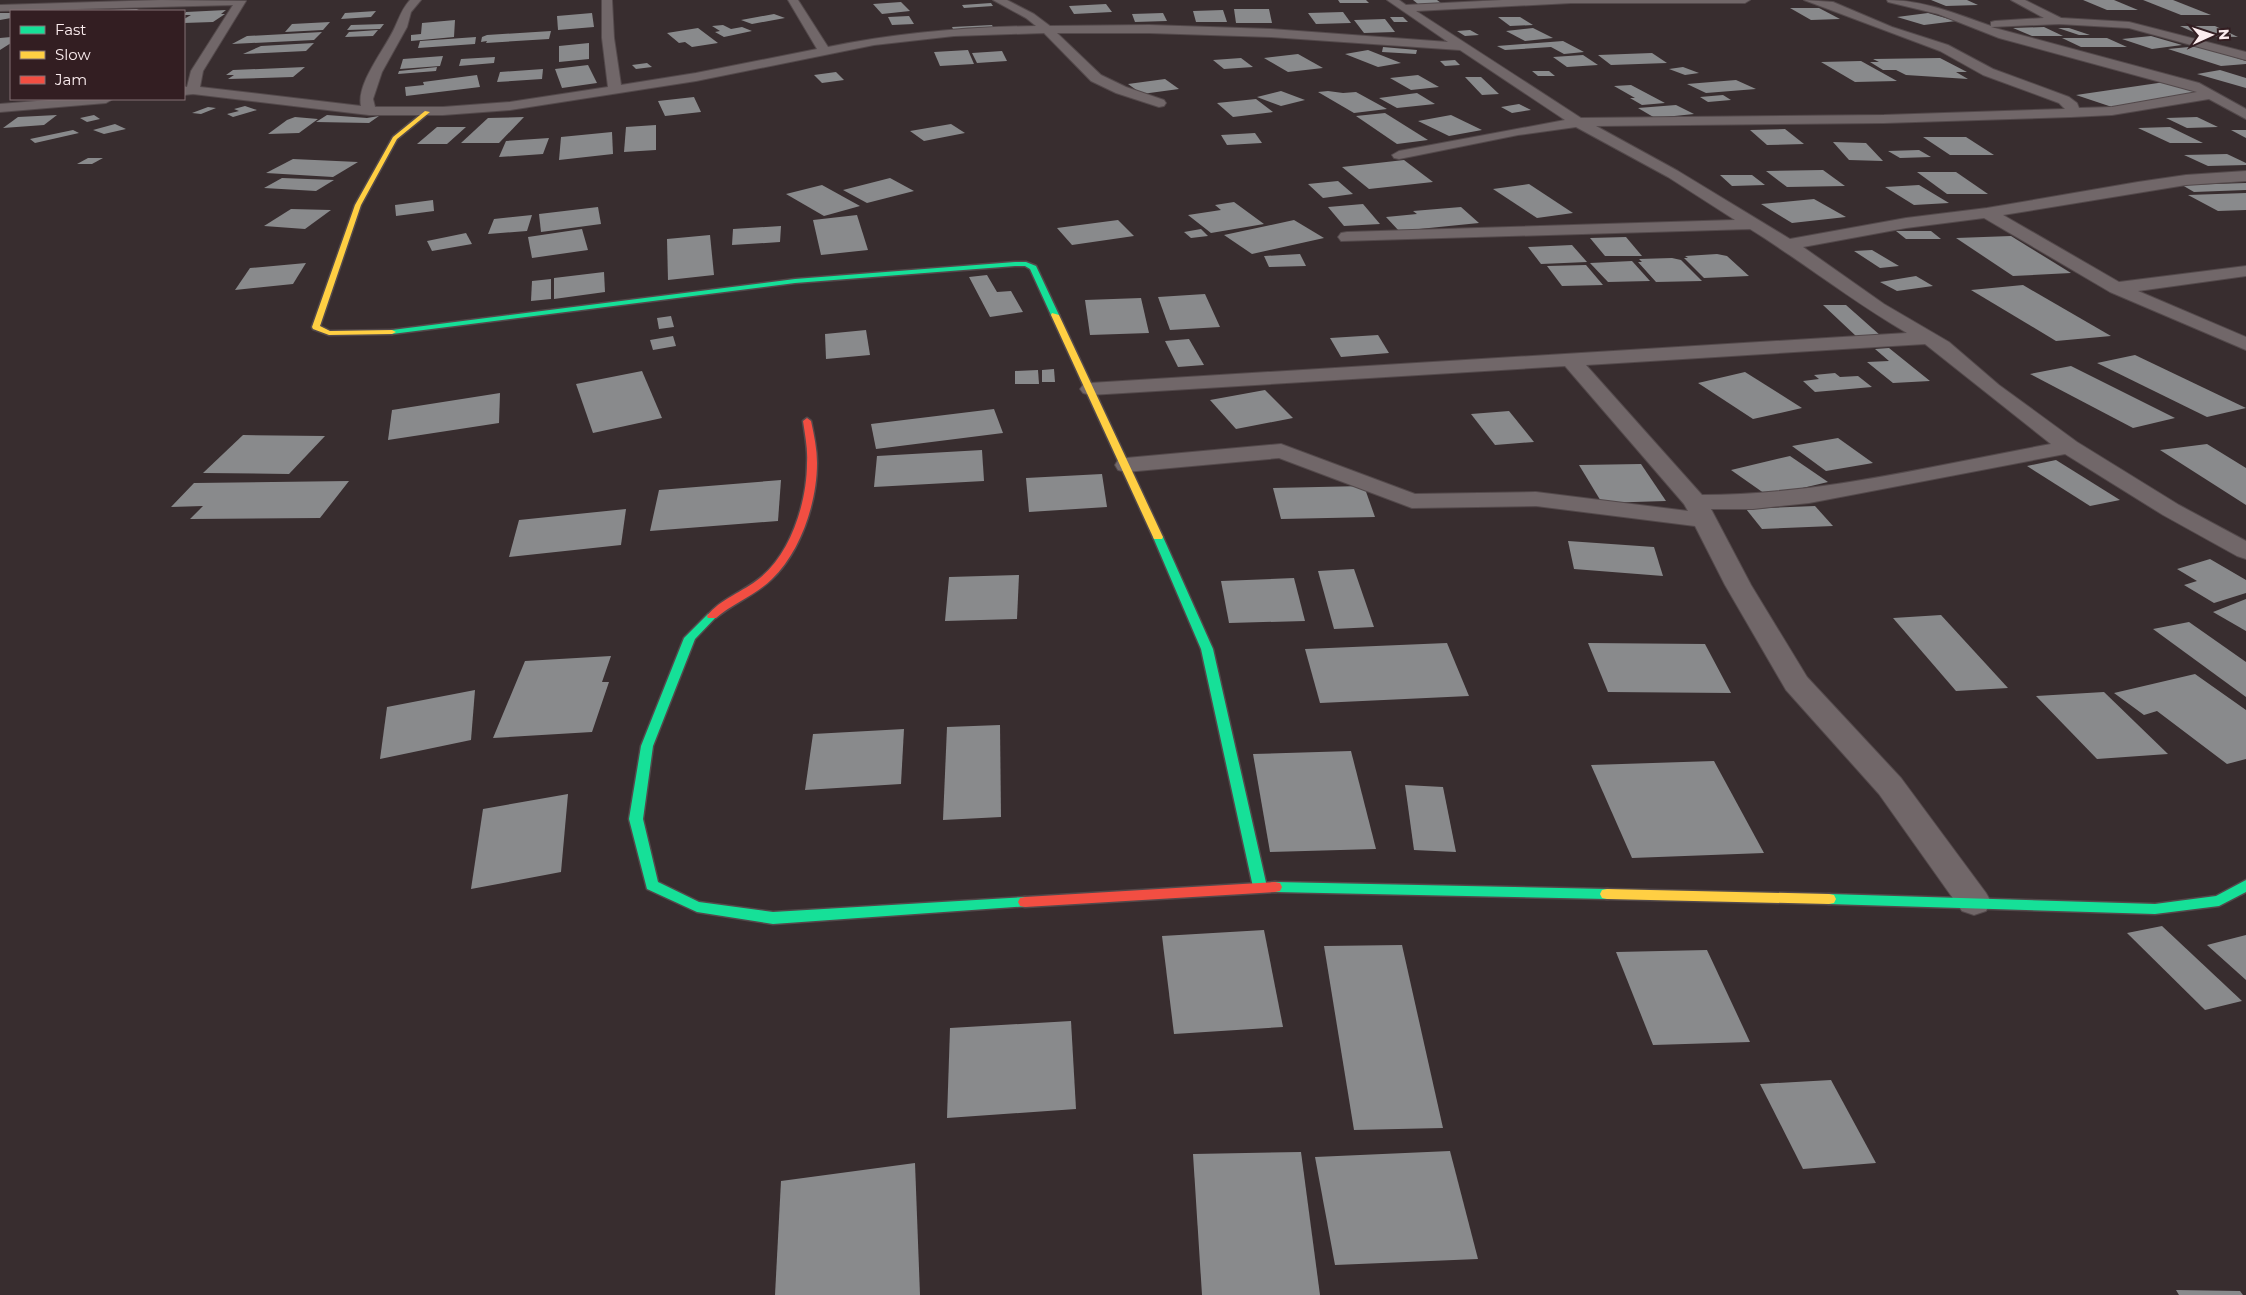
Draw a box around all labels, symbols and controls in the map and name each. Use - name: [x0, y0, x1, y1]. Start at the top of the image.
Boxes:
- legend: [10, 10, 185, 100]
- north arrow: [2186, 10, 2236, 60]
- text: Fast: [55, 20, 86, 39]
- text: N: [2215, 28, 2233, 40]
- text: Slow: [55, 45, 91, 64]
- text: Jam: [54, 70, 87, 89]

